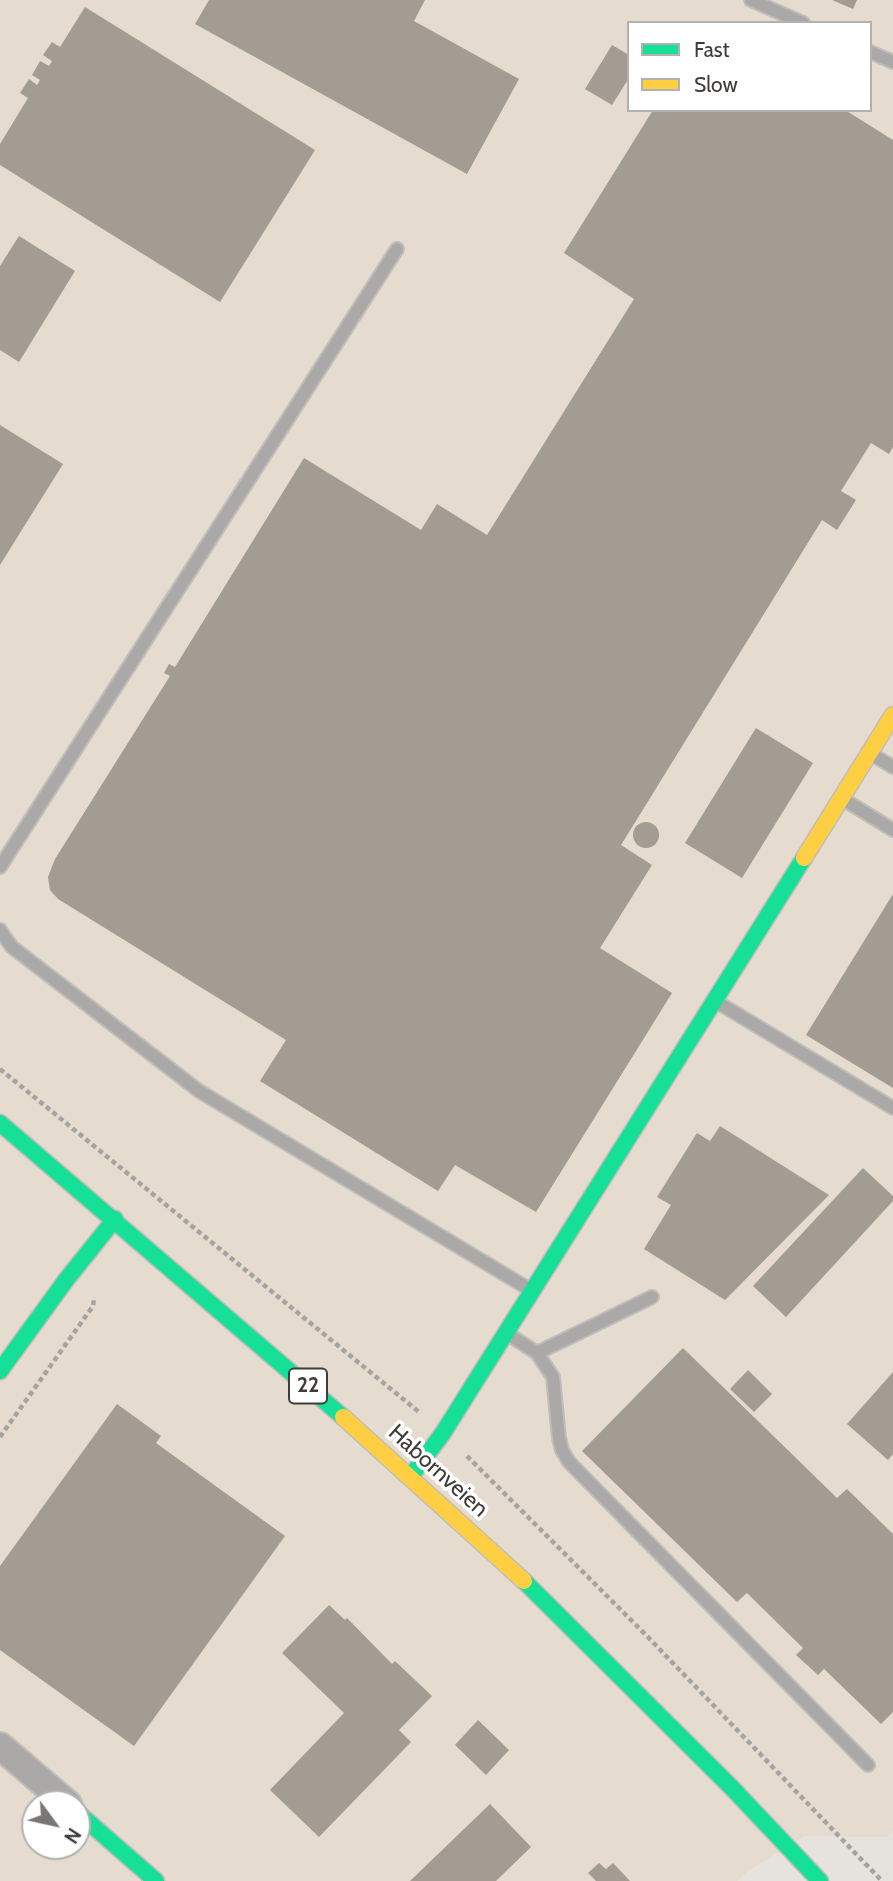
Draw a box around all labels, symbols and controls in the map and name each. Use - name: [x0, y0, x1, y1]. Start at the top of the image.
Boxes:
- legend: [627, 21, 872, 112]
- text: Fast: [694, 37, 730, 62]
- text: Slow: [694, 72, 738, 97]
- road number: 22: [289, 1368, 327, 1404]
- street label: Habornveien: [382, 1419, 494, 1523]
- north arrow: [21, 1790, 91, 1860]
- text: N: [59, 1824, 86, 1848]

